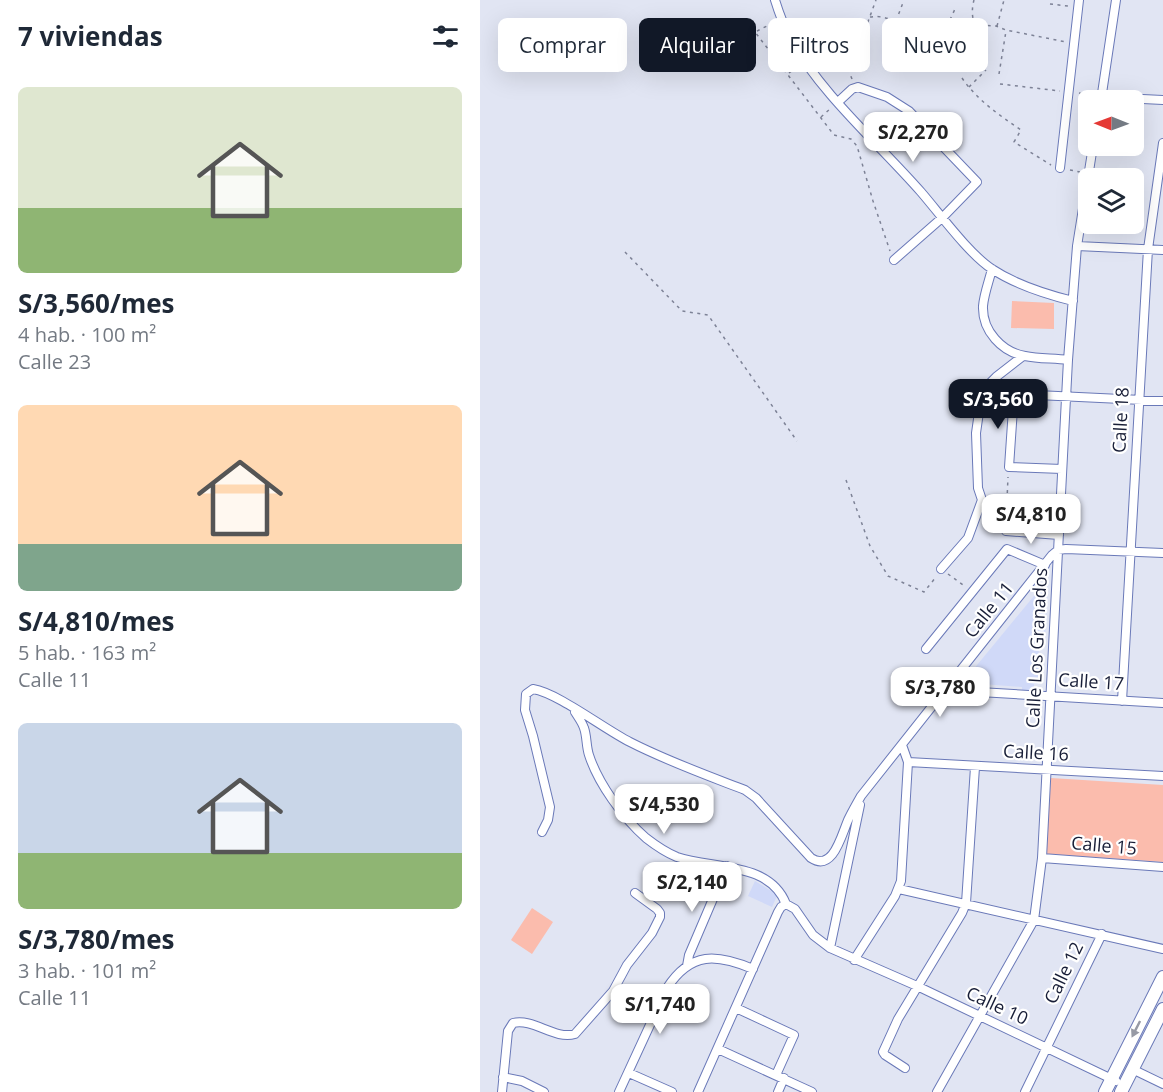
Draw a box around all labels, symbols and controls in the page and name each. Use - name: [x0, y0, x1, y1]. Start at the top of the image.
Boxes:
- text: 7 viviendas: [18, 18, 163, 54]
- chip: Comprar: [498, 18, 627, 72]
- chip: Alquilar: [639, 18, 756, 72]
- chip: Filtros: [768, 18, 870, 72]
- chip: Nuevo: [882, 18, 988, 72]
- icon: filters: [429, 20, 462, 53]
- north arrow: [1078, 90, 1144, 156]
- map controls: [1078, 90, 1144, 234]
- pin: S/2,270: [858, 112, 968, 163]
- text: S/2,270: [878, 118, 948, 145]
- icon: home: [186, 126, 294, 234]
- button: layers: [1078, 168, 1144, 234]
- text: S/3,560/mes: [18, 285, 175, 321]
- text: 4 hab. · 100 m²: [18, 321, 156, 348]
- text: Calle 23: [18, 348, 91, 375]
- pin: S/3,560: [943, 379, 1053, 430]
- text: S/3,560: [963, 385, 1033, 412]
- street label: Calle 18: [1106, 386, 1134, 453]
- icon: home: [186, 444, 294, 552]
- pin: S/4,810: [976, 494, 1086, 545]
- text: S/4,810: [996, 500, 1066, 527]
- street label: Calle Los Granados: [1020, 567, 1052, 729]
- street label: Calle 11: [958, 576, 1018, 642]
- text: S/4,810/mes: [18, 603, 175, 639]
- text: 5 hab. · 163 m²: [18, 639, 156, 666]
- text: Calle 11: [18, 666, 91, 693]
- pin: S/3,780: [885, 667, 995, 718]
- street label: Calle 17: [1057, 667, 1125, 695]
- text: S/3,780: [905, 673, 975, 700]
- street label: Calle 16: [1003, 738, 1070, 766]
- icon: home: [186, 762, 294, 870]
- pin: S/4,530: [609, 784, 719, 835]
- text: S/4,530: [629, 790, 699, 817]
- street label: Calle 15: [1070, 830, 1138, 860]
- pin: S/2,140: [637, 862, 747, 913]
- text: S/2,140: [657, 868, 727, 895]
- text: S/3,780/mes: [18, 921, 175, 957]
- street label: Calle 12: [1038, 938, 1088, 1007]
- text: 3 hab. · 101 m²: [18, 957, 156, 984]
- street label: Calle 10: [963, 980, 1032, 1030]
- text: Calle 11: [18, 984, 91, 1011]
- pin: S/1,740: [605, 984, 715, 1035]
- text: S/1,740: [625, 990, 695, 1017]
- one-way arrow: [1132, 1020, 1142, 1038]

